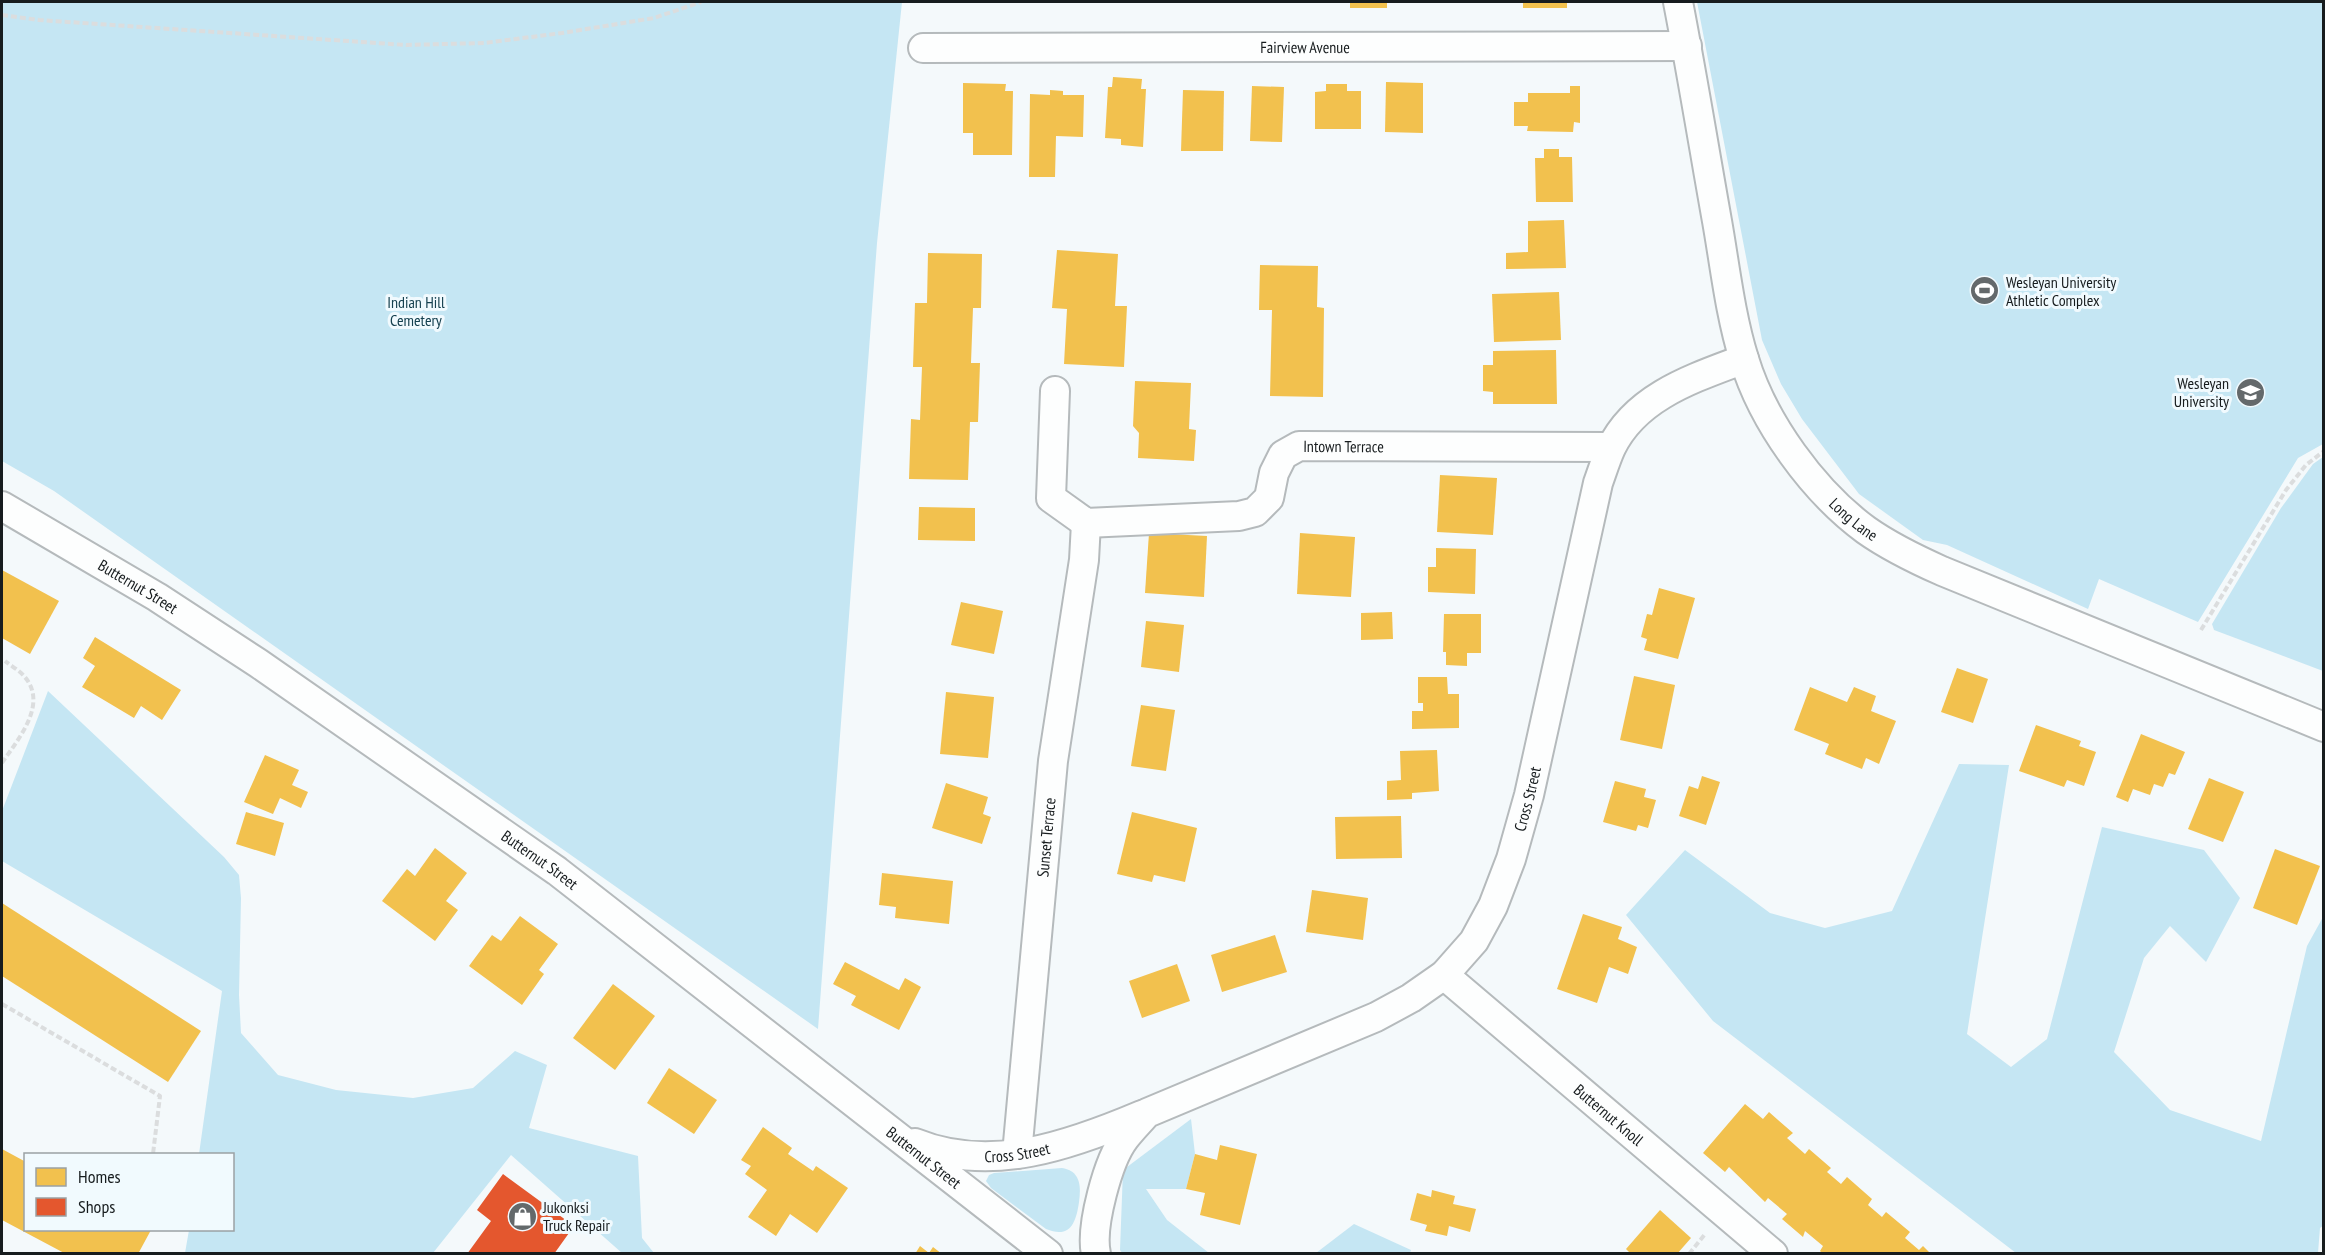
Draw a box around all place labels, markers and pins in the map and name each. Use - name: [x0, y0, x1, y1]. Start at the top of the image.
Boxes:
- place label: Wesleyan University Athletic Complex: [2006, 272, 2116, 310]
- sports icon: Wesleyan University Athletic Complex: [1969, 275, 2001, 307]
- place label: Wesleyan University: [2174, 373, 2229, 411]
- school or university icon: Wesleyan University: [2234, 376, 2266, 408]
- place label: Jukonksi Truck Repair: [542, 1197, 611, 1235]
- shop icon: Jukonksi Truck Repair: [506, 1200, 538, 1232]

